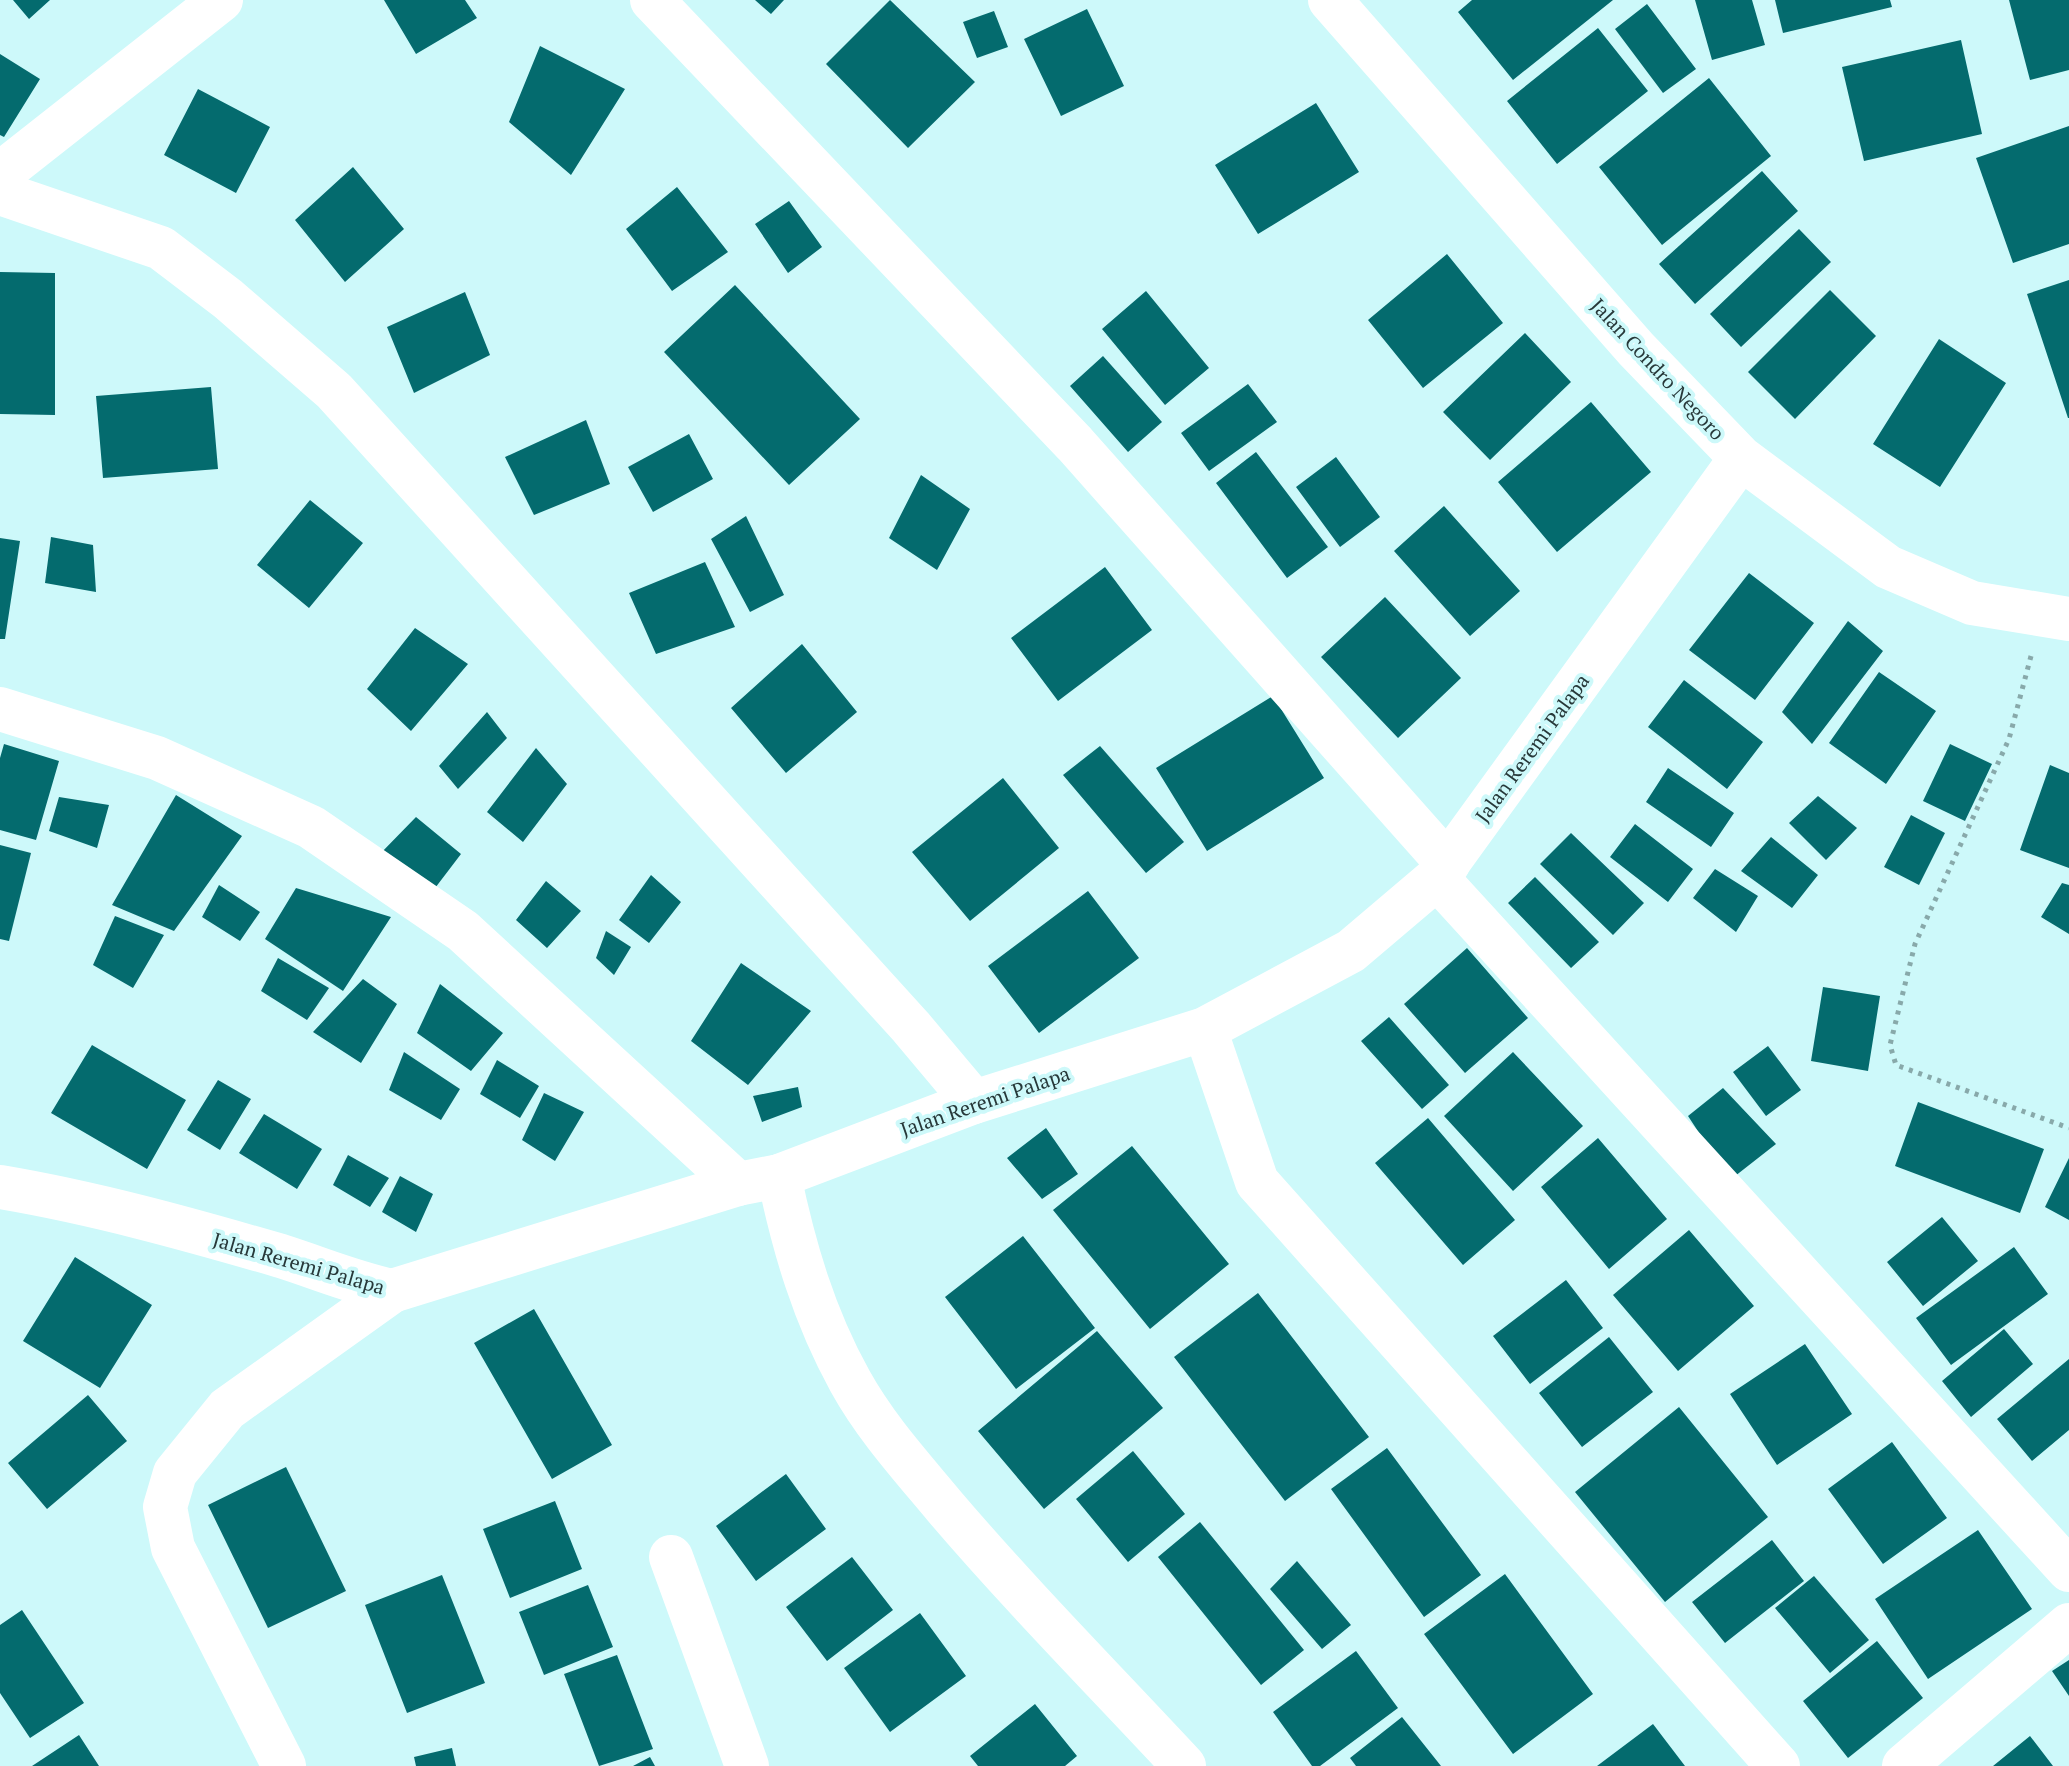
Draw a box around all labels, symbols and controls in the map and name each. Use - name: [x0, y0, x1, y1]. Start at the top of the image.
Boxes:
- street label: Jalan Condro Negoro: [1585, 292, 1731, 446]
- street label: Jalan Reremi Palapa: [1469, 668, 1595, 828]
- street label: Jalan Reremi Palapa: [897, 1059, 1073, 1143]
- street label: Jalan Reremi Palapa: [210, 1226, 388, 1300]

